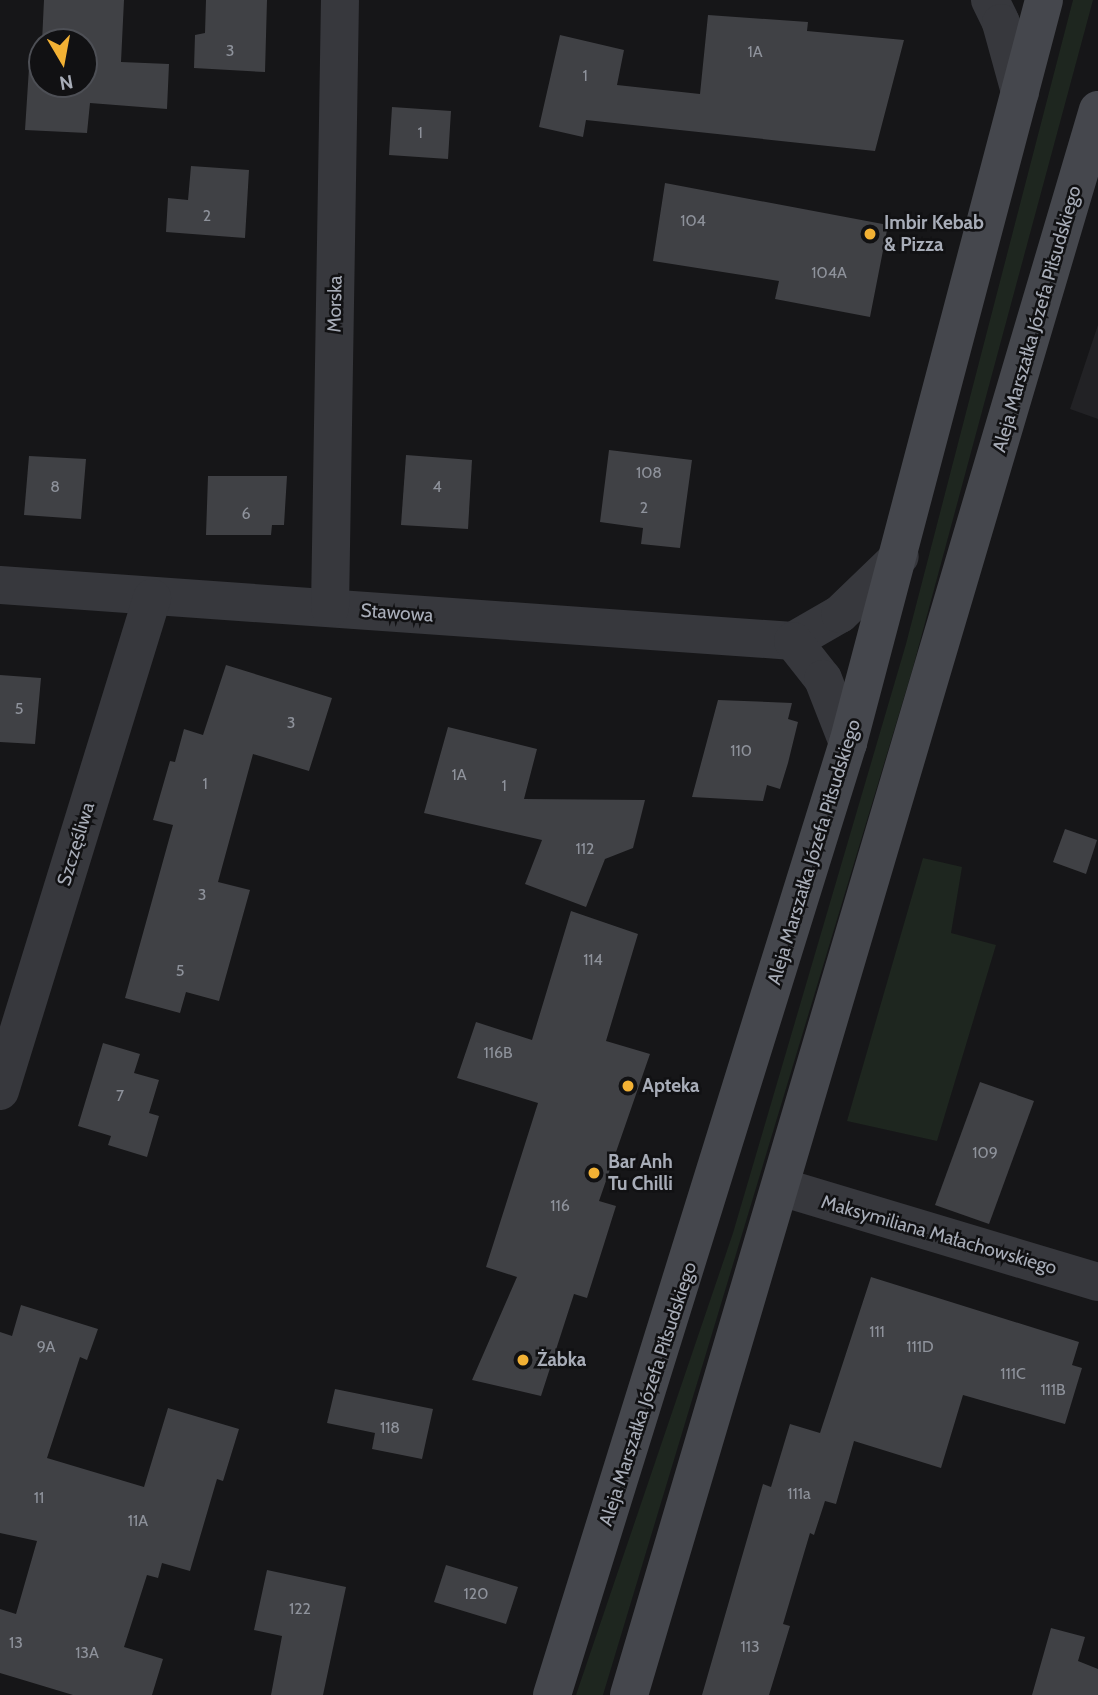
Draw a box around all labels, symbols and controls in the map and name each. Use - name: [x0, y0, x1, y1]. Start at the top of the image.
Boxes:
- north arrow: [28, 28, 98, 98]
- house number: 3: [226, 41, 234, 61]
- house number: 1A: [747, 42, 763, 62]
- house number: 1: [582, 66, 588, 86]
- text: N: [58, 70, 75, 95]
- house number: 1: [417, 123, 423, 143]
- street label: Aleja Marszałka Józefa Piłsudskiego: [988, 183, 1086, 455]
- house number: 2: [203, 206, 211, 226]
- house number: 104: [680, 211, 706, 231]
- place label: Imbir Kebab & Pizza: [884, 212, 984, 256]
- marker: Imbir Kebab & Pizza: [862, 226, 878, 242]
- house number: 104A: [811, 263, 847, 283]
- street label: Morska: [323, 275, 347, 333]
- house number: 108: [636, 463, 662, 483]
- house number: 8: [50, 477, 60, 497]
- house number: 4: [432, 477, 442, 497]
- house number: 2: [640, 498, 648, 518]
- house number: 6: [241, 504, 251, 524]
- street label: Stawowa: [360, 599, 434, 627]
- house number: 5: [15, 699, 23, 719]
- house number: 3: [287, 713, 295, 733]
- street label: Aleja Marszałka Józefa Piłsudskiego: [763, 717, 865, 987]
- house number: 110: [730, 741, 752, 761]
- house number: 1A: [451, 765, 467, 785]
- house number: 1: [202, 774, 208, 794]
- house number: 1: [501, 776, 507, 796]
- street label: Szczęśliwa: [53, 799, 99, 889]
- house number: 112: [576, 839, 594, 859]
- house number: 3: [198, 885, 206, 905]
- house number: 114: [583, 950, 603, 970]
- house number: 5: [176, 961, 184, 981]
- house number: 116B: [483, 1043, 513, 1063]
- place label: Apteka: [642, 1075, 700, 1097]
- marker: Apteka: [620, 1078, 636, 1094]
- house number: 7: [116, 1086, 124, 1106]
- house number: 109: [972, 1143, 998, 1163]
- place label: Bar Anh Tu Chilli: [608, 1151, 673, 1195]
- marker: Bar Anh Tu Chilli: [586, 1165, 602, 1181]
- street label: Maksymiliana Małachowskiego: [819, 1190, 1059, 1280]
- house number: 116: [550, 1196, 570, 1216]
- street label: Aleja Marszałka Józefa Piłsudskiego: [594, 1259, 702, 1529]
- house number: 111: [869, 1322, 885, 1342]
- house number: 9A: [37, 1337, 55, 1357]
- house number: 111D: [906, 1337, 934, 1357]
- place label: Żabka: [537, 1349, 586, 1371]
- marker: Żabka: [515, 1352, 531, 1368]
- house number: 111C: [1000, 1364, 1026, 1384]
- house number: 111B: [1040, 1380, 1066, 1400]
- house number: 118: [380, 1418, 400, 1438]
- house number: 111a: [787, 1484, 811, 1504]
- house number: 11: [34, 1488, 44, 1508]
- house number: 11A: [128, 1511, 148, 1531]
- house number: 120: [464, 1584, 488, 1604]
- house number: 122: [289, 1599, 311, 1619]
- house number: 13: [9, 1633, 23, 1653]
- house number: 113: [740, 1637, 760, 1657]
- house number: 13A: [75, 1643, 99, 1663]

